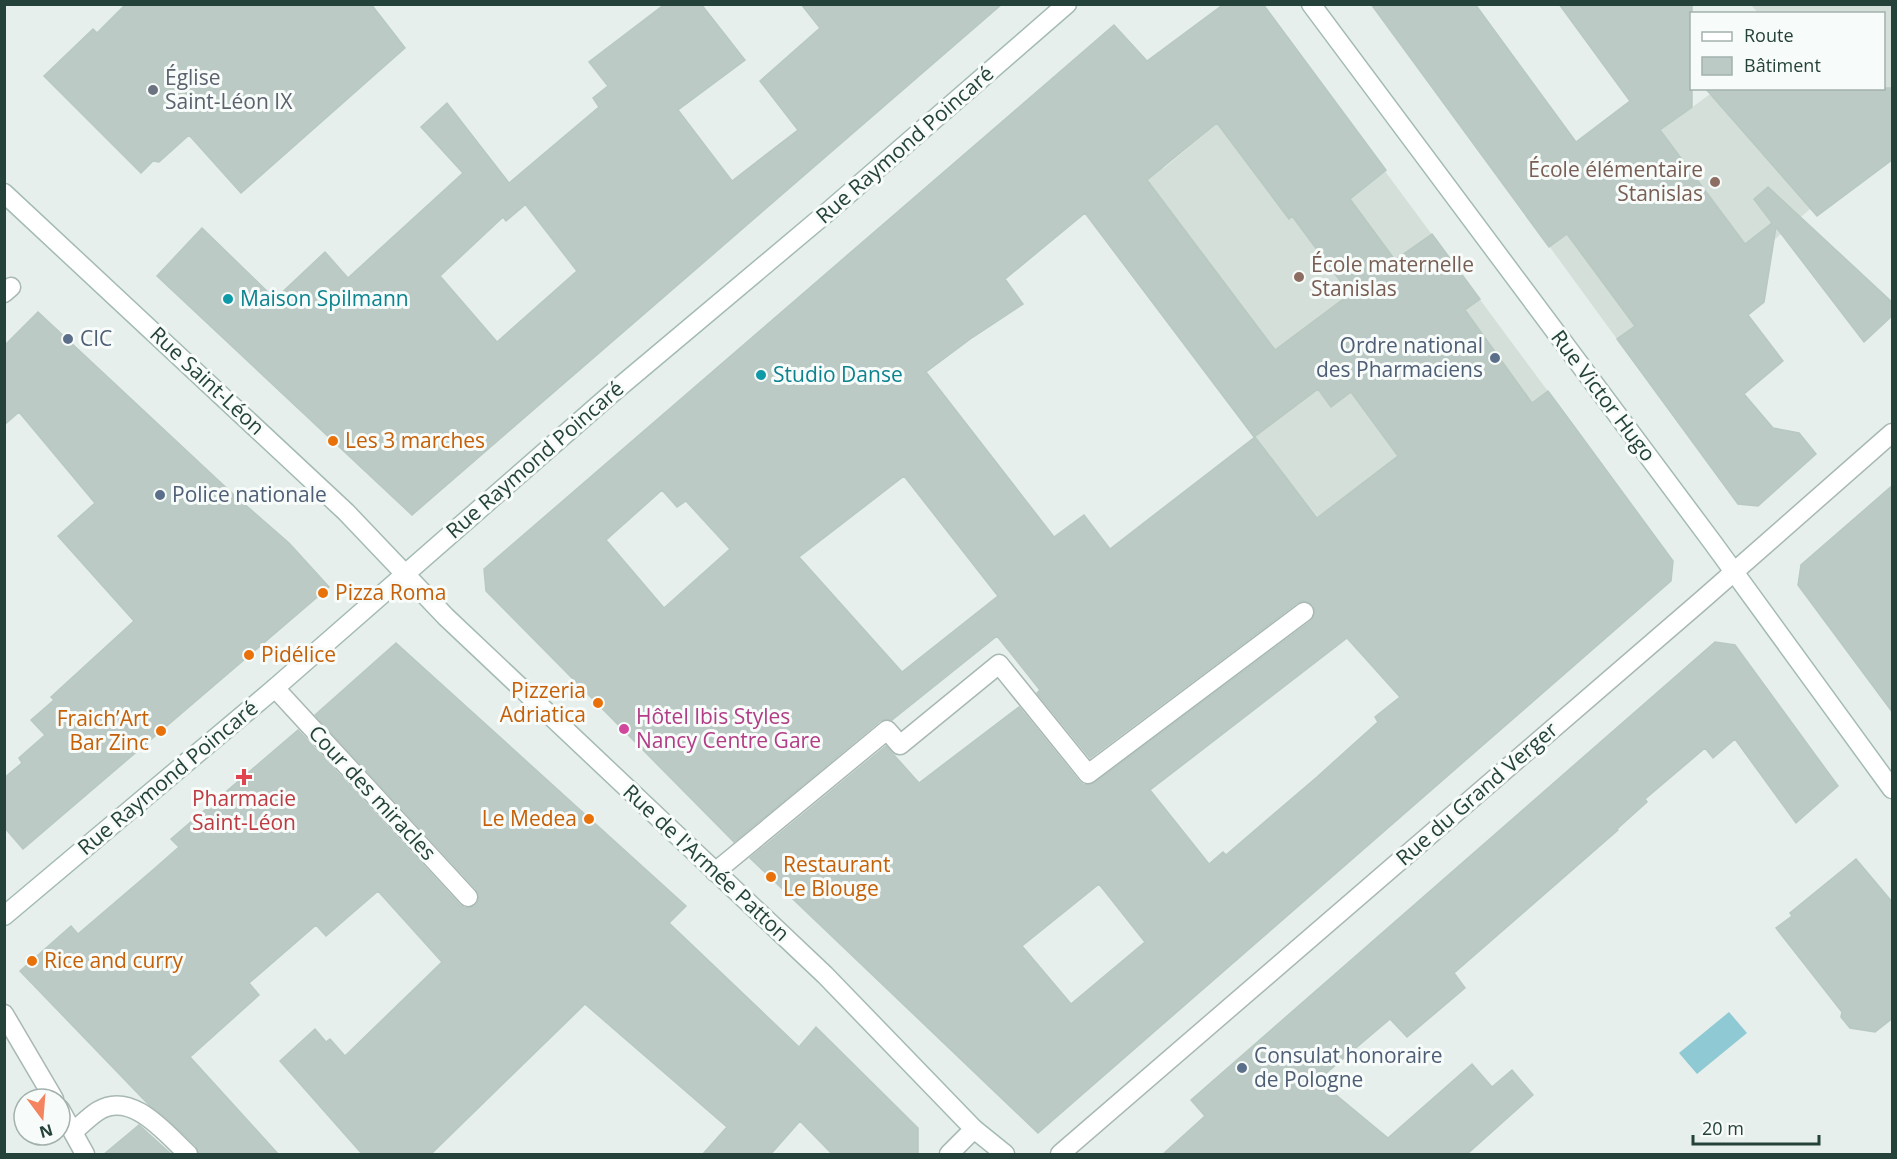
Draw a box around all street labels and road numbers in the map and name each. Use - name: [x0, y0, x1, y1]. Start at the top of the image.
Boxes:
- street label: Rue Raymond Poincaré: [809, 59, 999, 229]
- street label: Rue Saint-Léon: [144, 320, 271, 441]
- street label: Rue Victor Hugo: [1545, 324, 1662, 467]
- street label: Rue Raymond Poincaré: [439, 374, 629, 544]
- street label: Rue Raymond Poincaré: [71, 694, 263, 861]
- street label: Rue du Grand Verger: [1390, 715, 1563, 871]
- street label: Cour des miracles: [303, 719, 443, 866]
- street label: Rue de l'Armée Patton: [617, 778, 796, 947]

